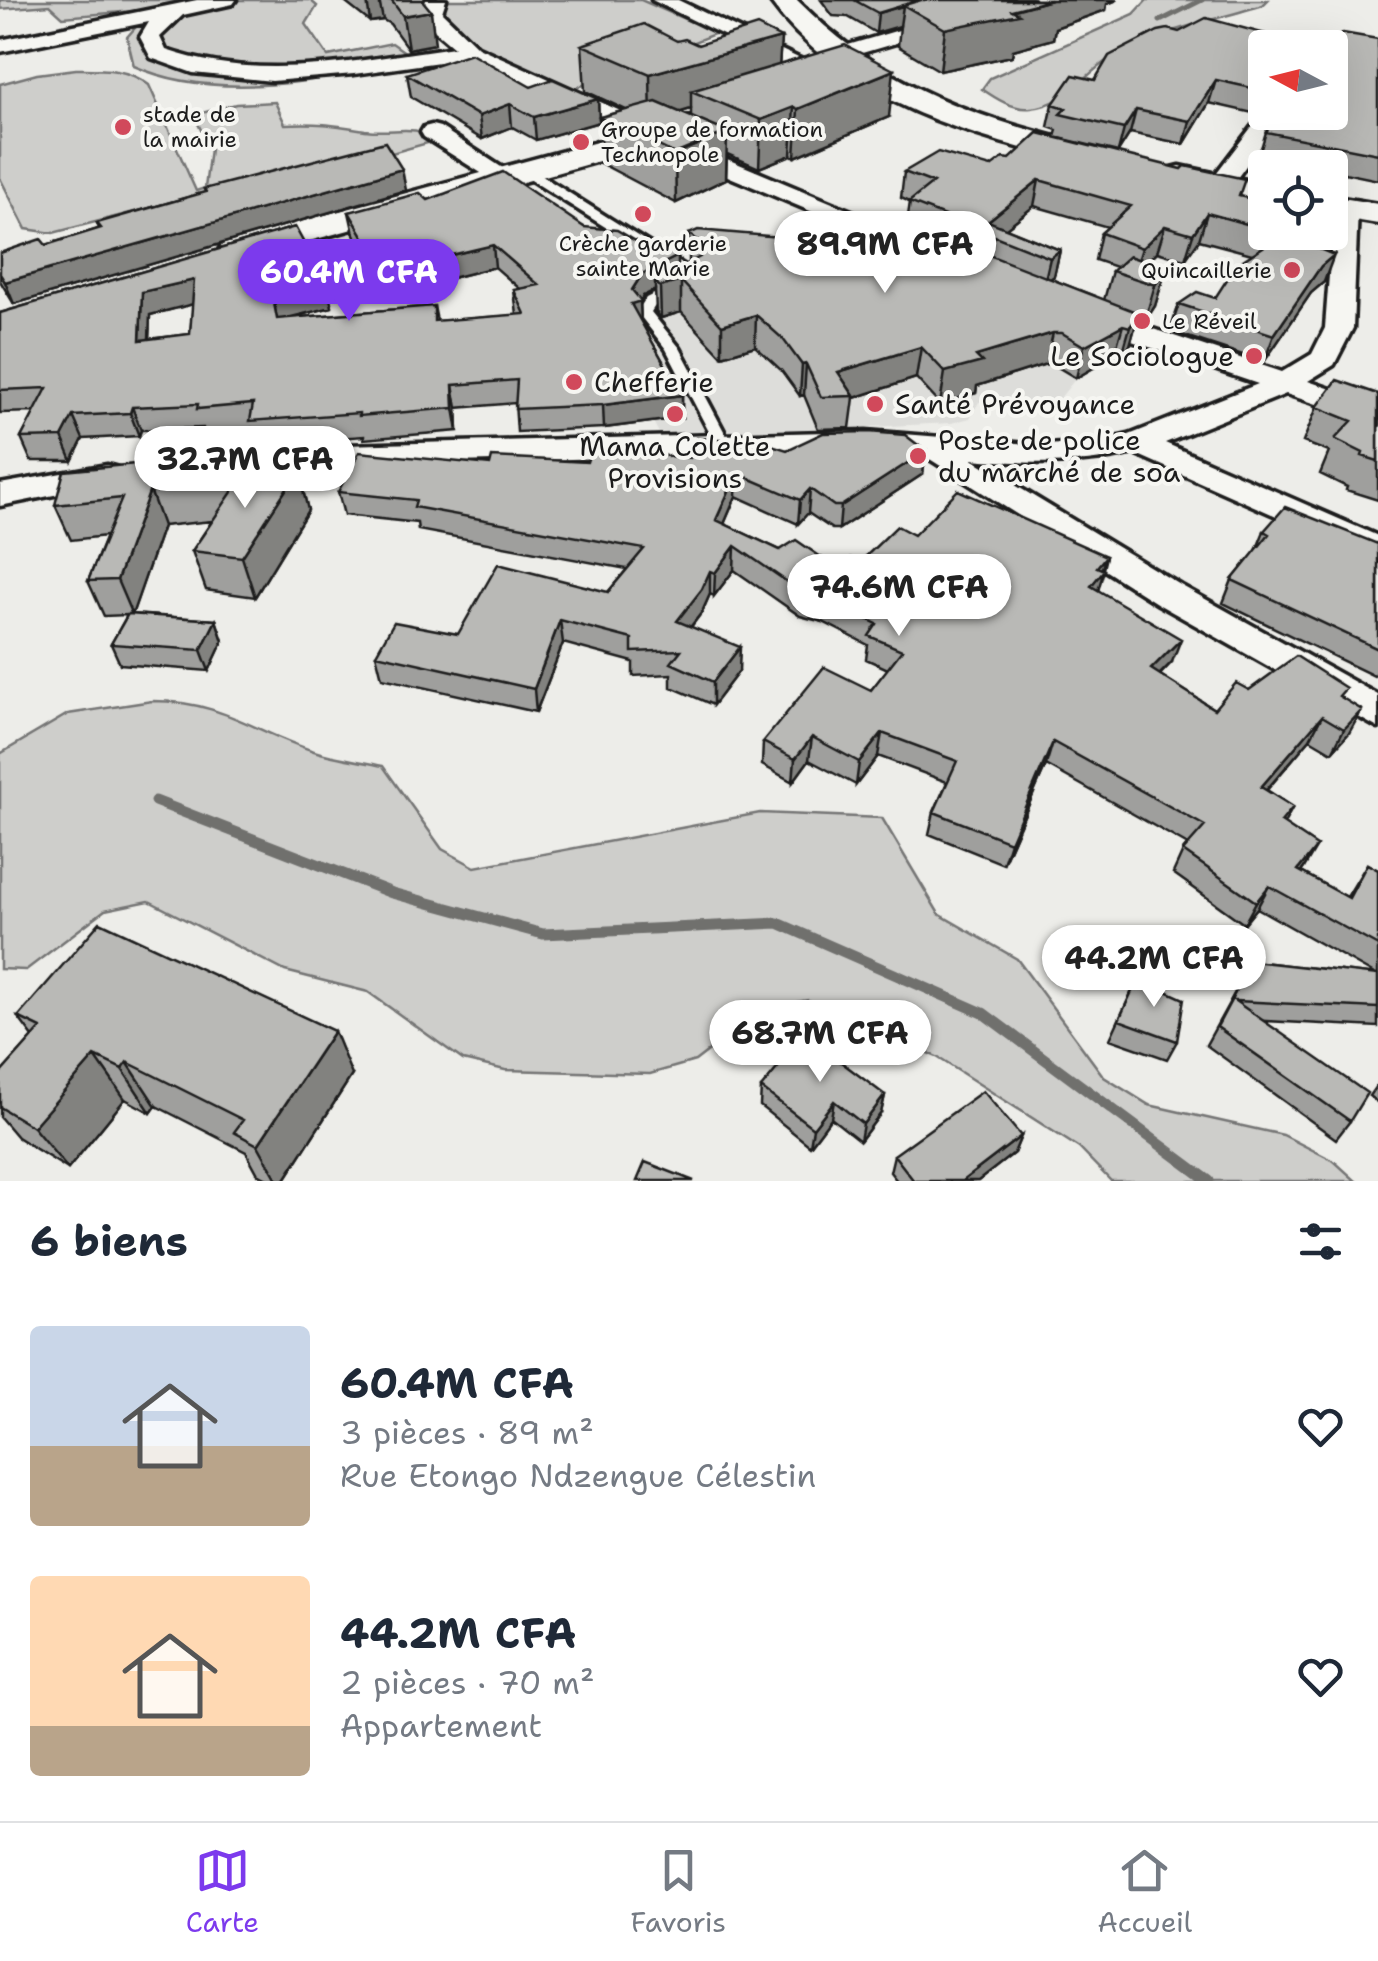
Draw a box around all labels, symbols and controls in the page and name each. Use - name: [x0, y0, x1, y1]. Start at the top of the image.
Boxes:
- north arrow: [1248, 30, 1348, 130]
- map controls: [1248, 30, 1348, 250]
- place label: stade de la mairie: [143, 100, 237, 154]
- place label: Groupe de formation Technopole: [601, 115, 823, 169]
- marker: stade de la mairie: [112, 116, 134, 138]
- marker: Groupe de formation Technopole: [570, 131, 592, 153]
- button: locate: [1248, 150, 1348, 250]
- marker: Crèche garderie sainte Marie: [632, 203, 654, 225]
- pin: 89.9M CFA: [771, 211, 999, 296]
- text: 89.9M CFA: [796, 222, 974, 265]
- place label: Crèche garderie sainte Marie: [559, 229, 727, 283]
- pin: 60.4M CFA: [235, 239, 463, 324]
- text: 60.4M CFA: [260, 250, 438, 293]
- place label: Quincaillerie: [1141, 256, 1272, 285]
- marker: Quincaillerie: [1281, 259, 1303, 281]
- place label: Le Réveil: [1162, 307, 1257, 336]
- marker: Le Réveil: [1131, 310, 1153, 332]
- place label: Le Sociologue: [1050, 337, 1234, 375]
- marker: Le Sociologue: [1243, 345, 1265, 367]
- place label: Chefferie: [594, 363, 714, 401]
- marker: Chefferie: [563, 371, 585, 393]
- place label: Santé Prévoyance: [895, 385, 1135, 423]
- marker: Santé Prévoyance: [864, 393, 886, 415]
- marker: Mama Colette Provisions: [664, 403, 686, 425]
- place label: Poste de police du marché de soa: [938, 421, 1180, 491]
- pin: 32.7M CFA: [131, 426, 359, 511]
- place label: Mama Colette Provisions: [579, 427, 771, 497]
- text: 32.7M CFA: [156, 437, 334, 480]
- marker: Poste de police du marché de soa: [907, 445, 929, 467]
- pin: 74.6M CFA: [785, 554, 1013, 639]
- text: 74.6M CFA: [809, 565, 989, 608]
- pin: 44.2M CFA: [1040, 925, 1268, 1010]
- text: 44.2M CFA: [1064, 936, 1244, 979]
- pin: 68.7M CFA: [706, 1000, 934, 1085]
- text: 68.7M CFA: [731, 1011, 909, 1054]
- text: 6 biens: [30, 1213, 188, 1269]
- icon: filters: [1293, 1214, 1348, 1269]
- text: 60.4M CFA: [340, 1355, 574, 1411]
- icon: home: [110, 1366, 230, 1486]
- icon: heart: [1293, 1399, 1348, 1454]
- text: 3 pièces · 89 m²: [340, 1411, 594, 1454]
- text: Rue Etongo Ndzengue Célestin: [340, 1454, 816, 1497]
- text: 44.2M CFA: [340, 1605, 576, 1661]
- icon: home: [110, 1616, 230, 1736]
- icon: heart: [1293, 1649, 1348, 1704]
- text: 2 pièces · 70 m²: [340, 1661, 595, 1704]
- text: Appartement: [340, 1704, 542, 1747]
- tab: Carte: [186, 1843, 259, 1941]
- tab: Favoris: [631, 1843, 726, 1941]
- tab: Accueil: [1097, 1843, 1192, 1941]

